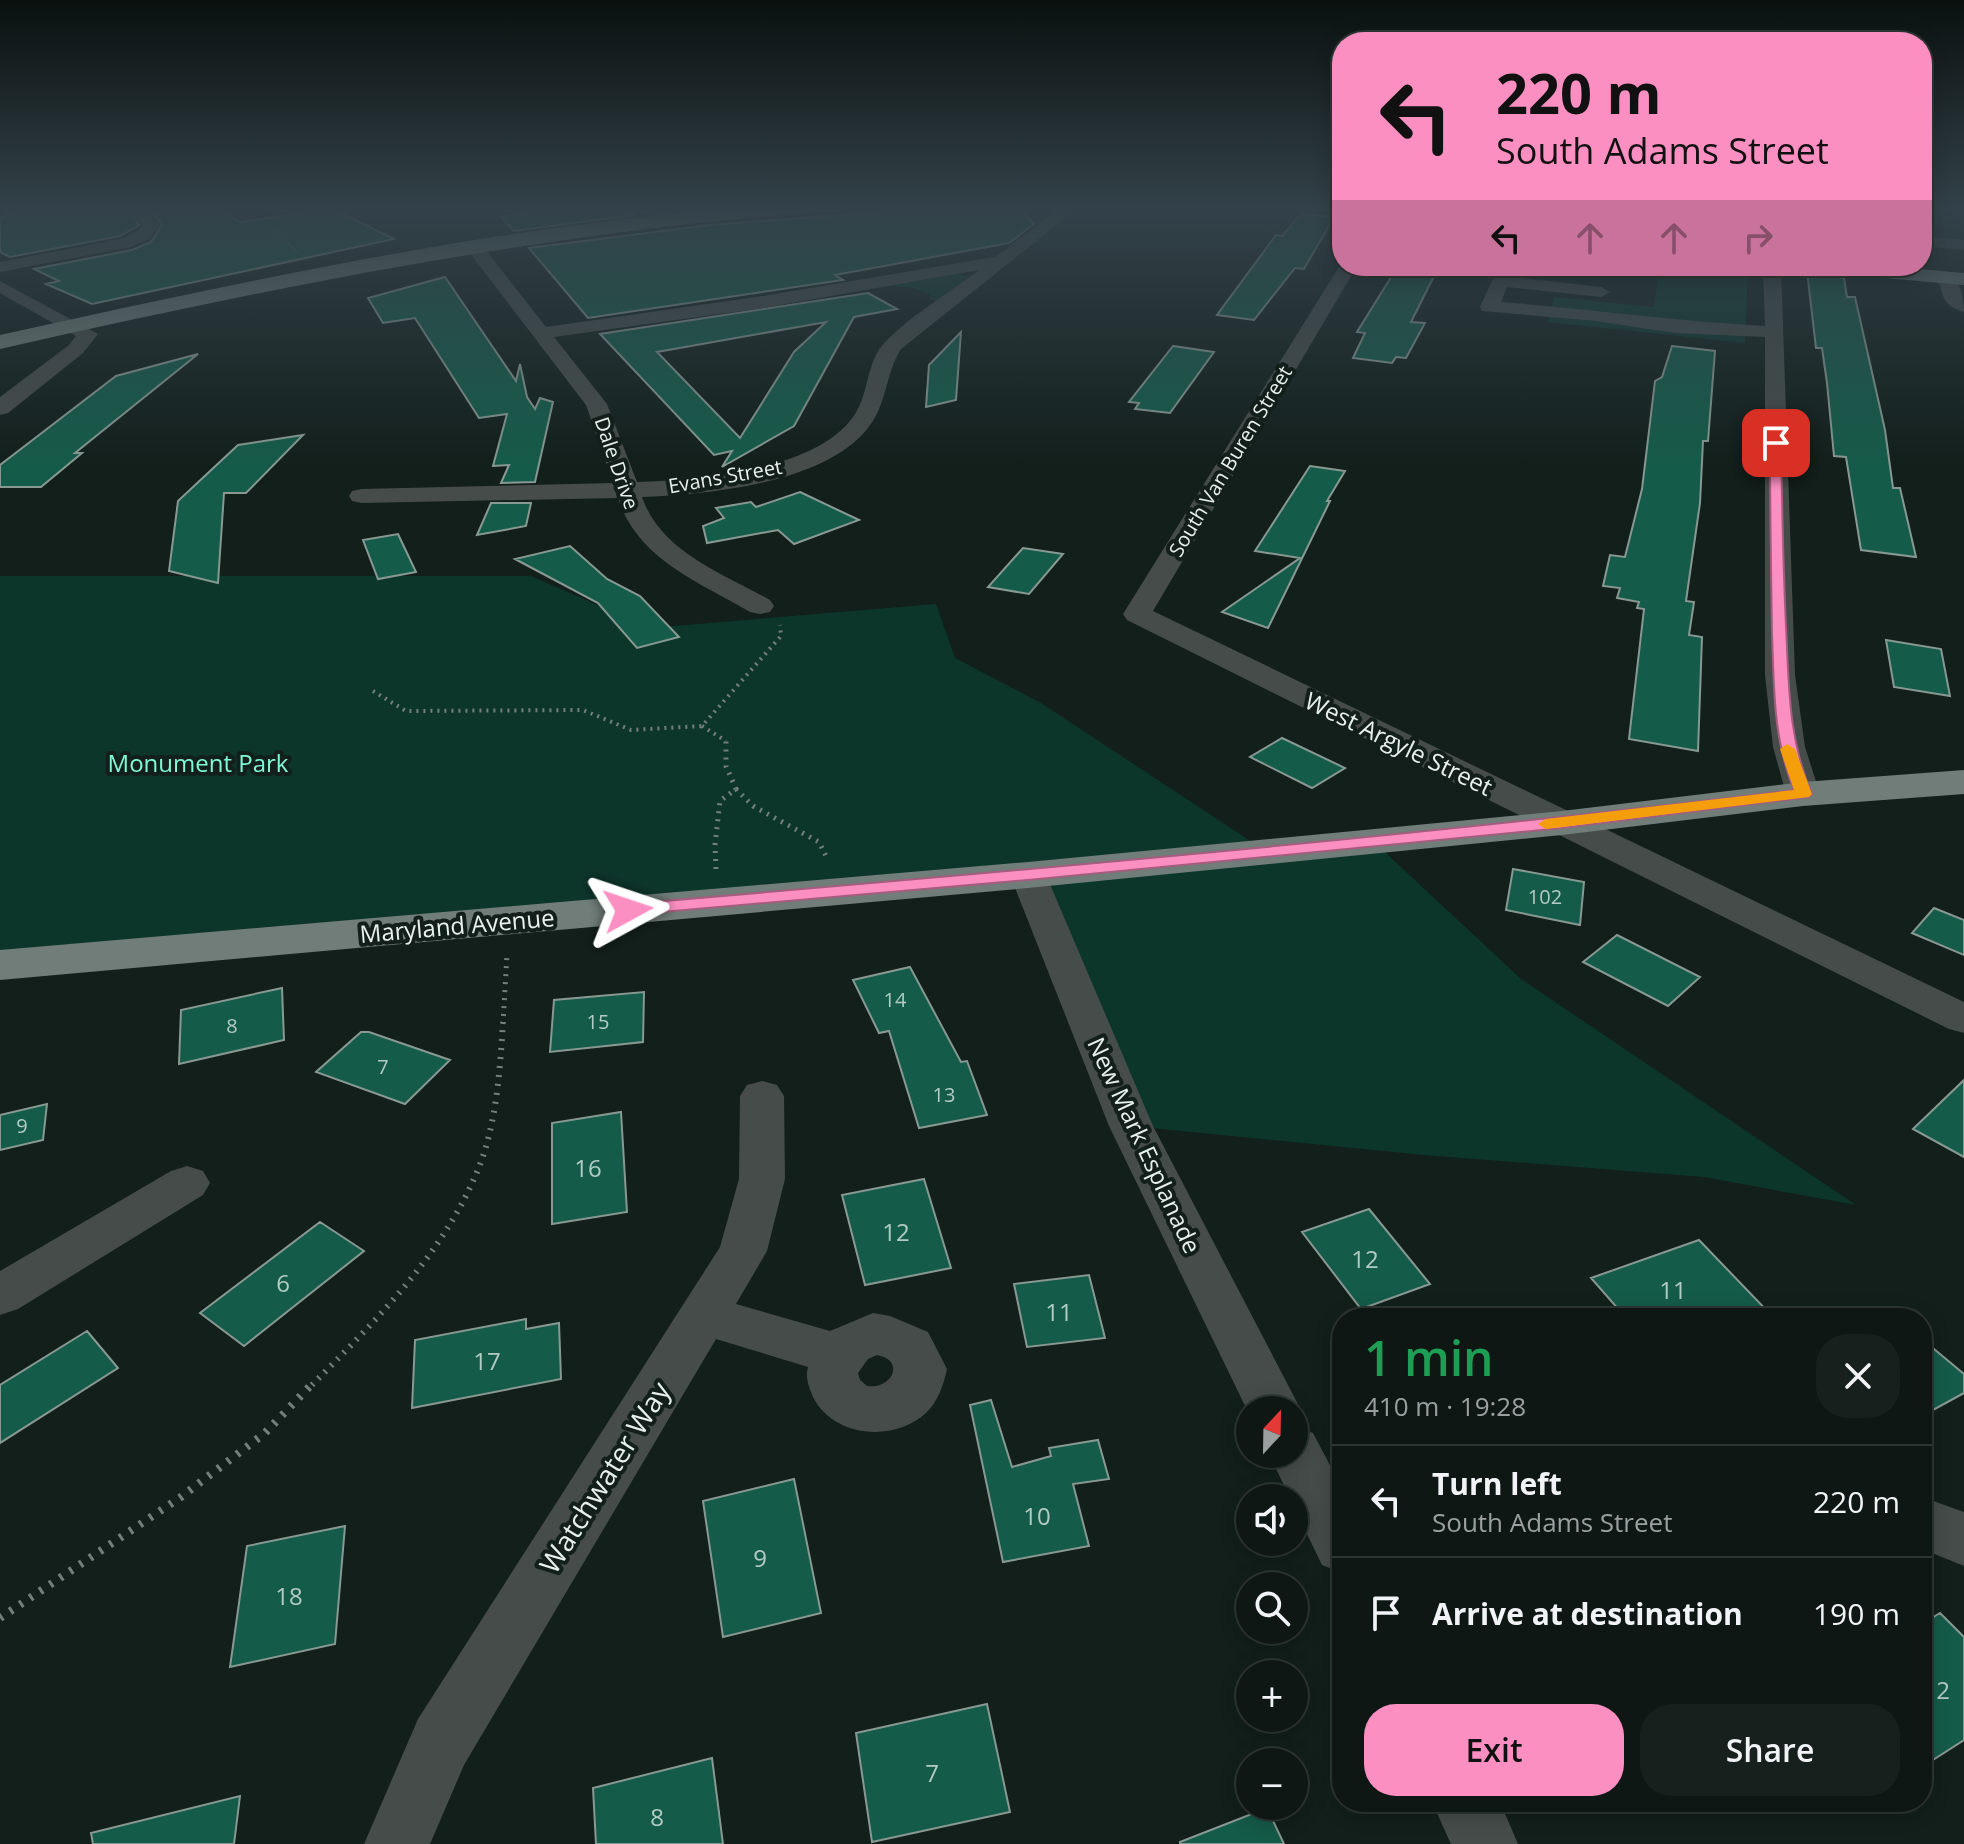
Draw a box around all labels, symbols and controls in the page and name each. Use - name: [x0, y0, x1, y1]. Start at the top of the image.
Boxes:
- text: 220 m: [1496, 54, 1662, 130]
- icon: left: [1364, 64, 1468, 168]
- text: South Adams Street: [1496, 126, 1829, 175]
- icon: left: [1484, 216, 1528, 260]
- icon: ahead: [1568, 216, 1612, 260]
- icon: ahead: [1652, 216, 1696, 260]
- icon: right: [1736, 216, 1780, 260]
- street label: South Van Buren Street: [1162, 361, 1298, 561]
- pin: [1742, 409, 1810, 477]
- street label: Dale Drive: [589, 413, 645, 513]
- icon: arrive: [1754, 421, 1798, 465]
- street label: Evans Street: [666, 453, 784, 499]
- street label: West Argyle Street: [1300, 683, 1498, 803]
- park label: Monument Park: [108, 746, 289, 779]
- position arrow: [586, 868, 670, 952]
- house number: 102: [1528, 883, 1562, 910]
- street label: Maryland Avenue: [358, 900, 556, 950]
- house number: 14: [884, 986, 907, 1013]
- house number: 15: [587, 1008, 609, 1035]
- house number: 8: [226, 1012, 238, 1039]
- street label: New Mark Esplanade: [1080, 1032, 1210, 1258]
- house number: 7: [377, 1053, 389, 1080]
- house number: 13: [933, 1081, 955, 1108]
- house number: 9: [16, 1112, 28, 1139]
- house number: 16: [574, 1151, 602, 1184]
- house number: 12: [882, 1215, 910, 1248]
- house number: 12: [1351, 1242, 1379, 1275]
- house number: 6: [276, 1266, 290, 1299]
- house number: 11: [1659, 1273, 1687, 1306]
- house number: 11: [1045, 1295, 1073, 1328]
- text: 1 min: [1364, 1325, 1494, 1390]
- button: close: [1816, 1334, 1900, 1418]
- house number: 17: [473, 1344, 501, 1377]
- street label: Watchwater Way: [530, 1373, 679, 1580]
- text: 410 m · 19:28: [1364, 1388, 1526, 1424]
- north arrow: [1236, 1396, 1308, 1468]
- map controls: [1236, 1396, 1308, 1820]
- text: Turn left: [1432, 1463, 1562, 1504]
- icon: left: [1364, 1479, 1408, 1523]
- text: 220 m: [1813, 1481, 1900, 1522]
- button: sound: [1236, 1484, 1308, 1556]
- house number: 10: [1023, 1499, 1051, 1532]
- text: South Adams Street: [1432, 1504, 1672, 1540]
- house number: 9: [753, 1541, 767, 1574]
- button: search: [1236, 1572, 1308, 1644]
- house number: 18: [275, 1579, 303, 1612]
- icon: arrive: [1364, 1591, 1408, 1635]
- text: Arrive at destination: [1432, 1593, 1743, 1634]
- text: 190 m: [1813, 1593, 1900, 1634]
- button: +: [1236, 1660, 1308, 1732]
- house number: 2: [1936, 1673, 1950, 1706]
- button: Exit: [1364, 1704, 1624, 1796]
- button: Share: [1640, 1704, 1900, 1796]
- button: −: [1236, 1748, 1308, 1820]
- house number: 7: [925, 1756, 939, 1789]
- house number: 8: [650, 1800, 664, 1833]

